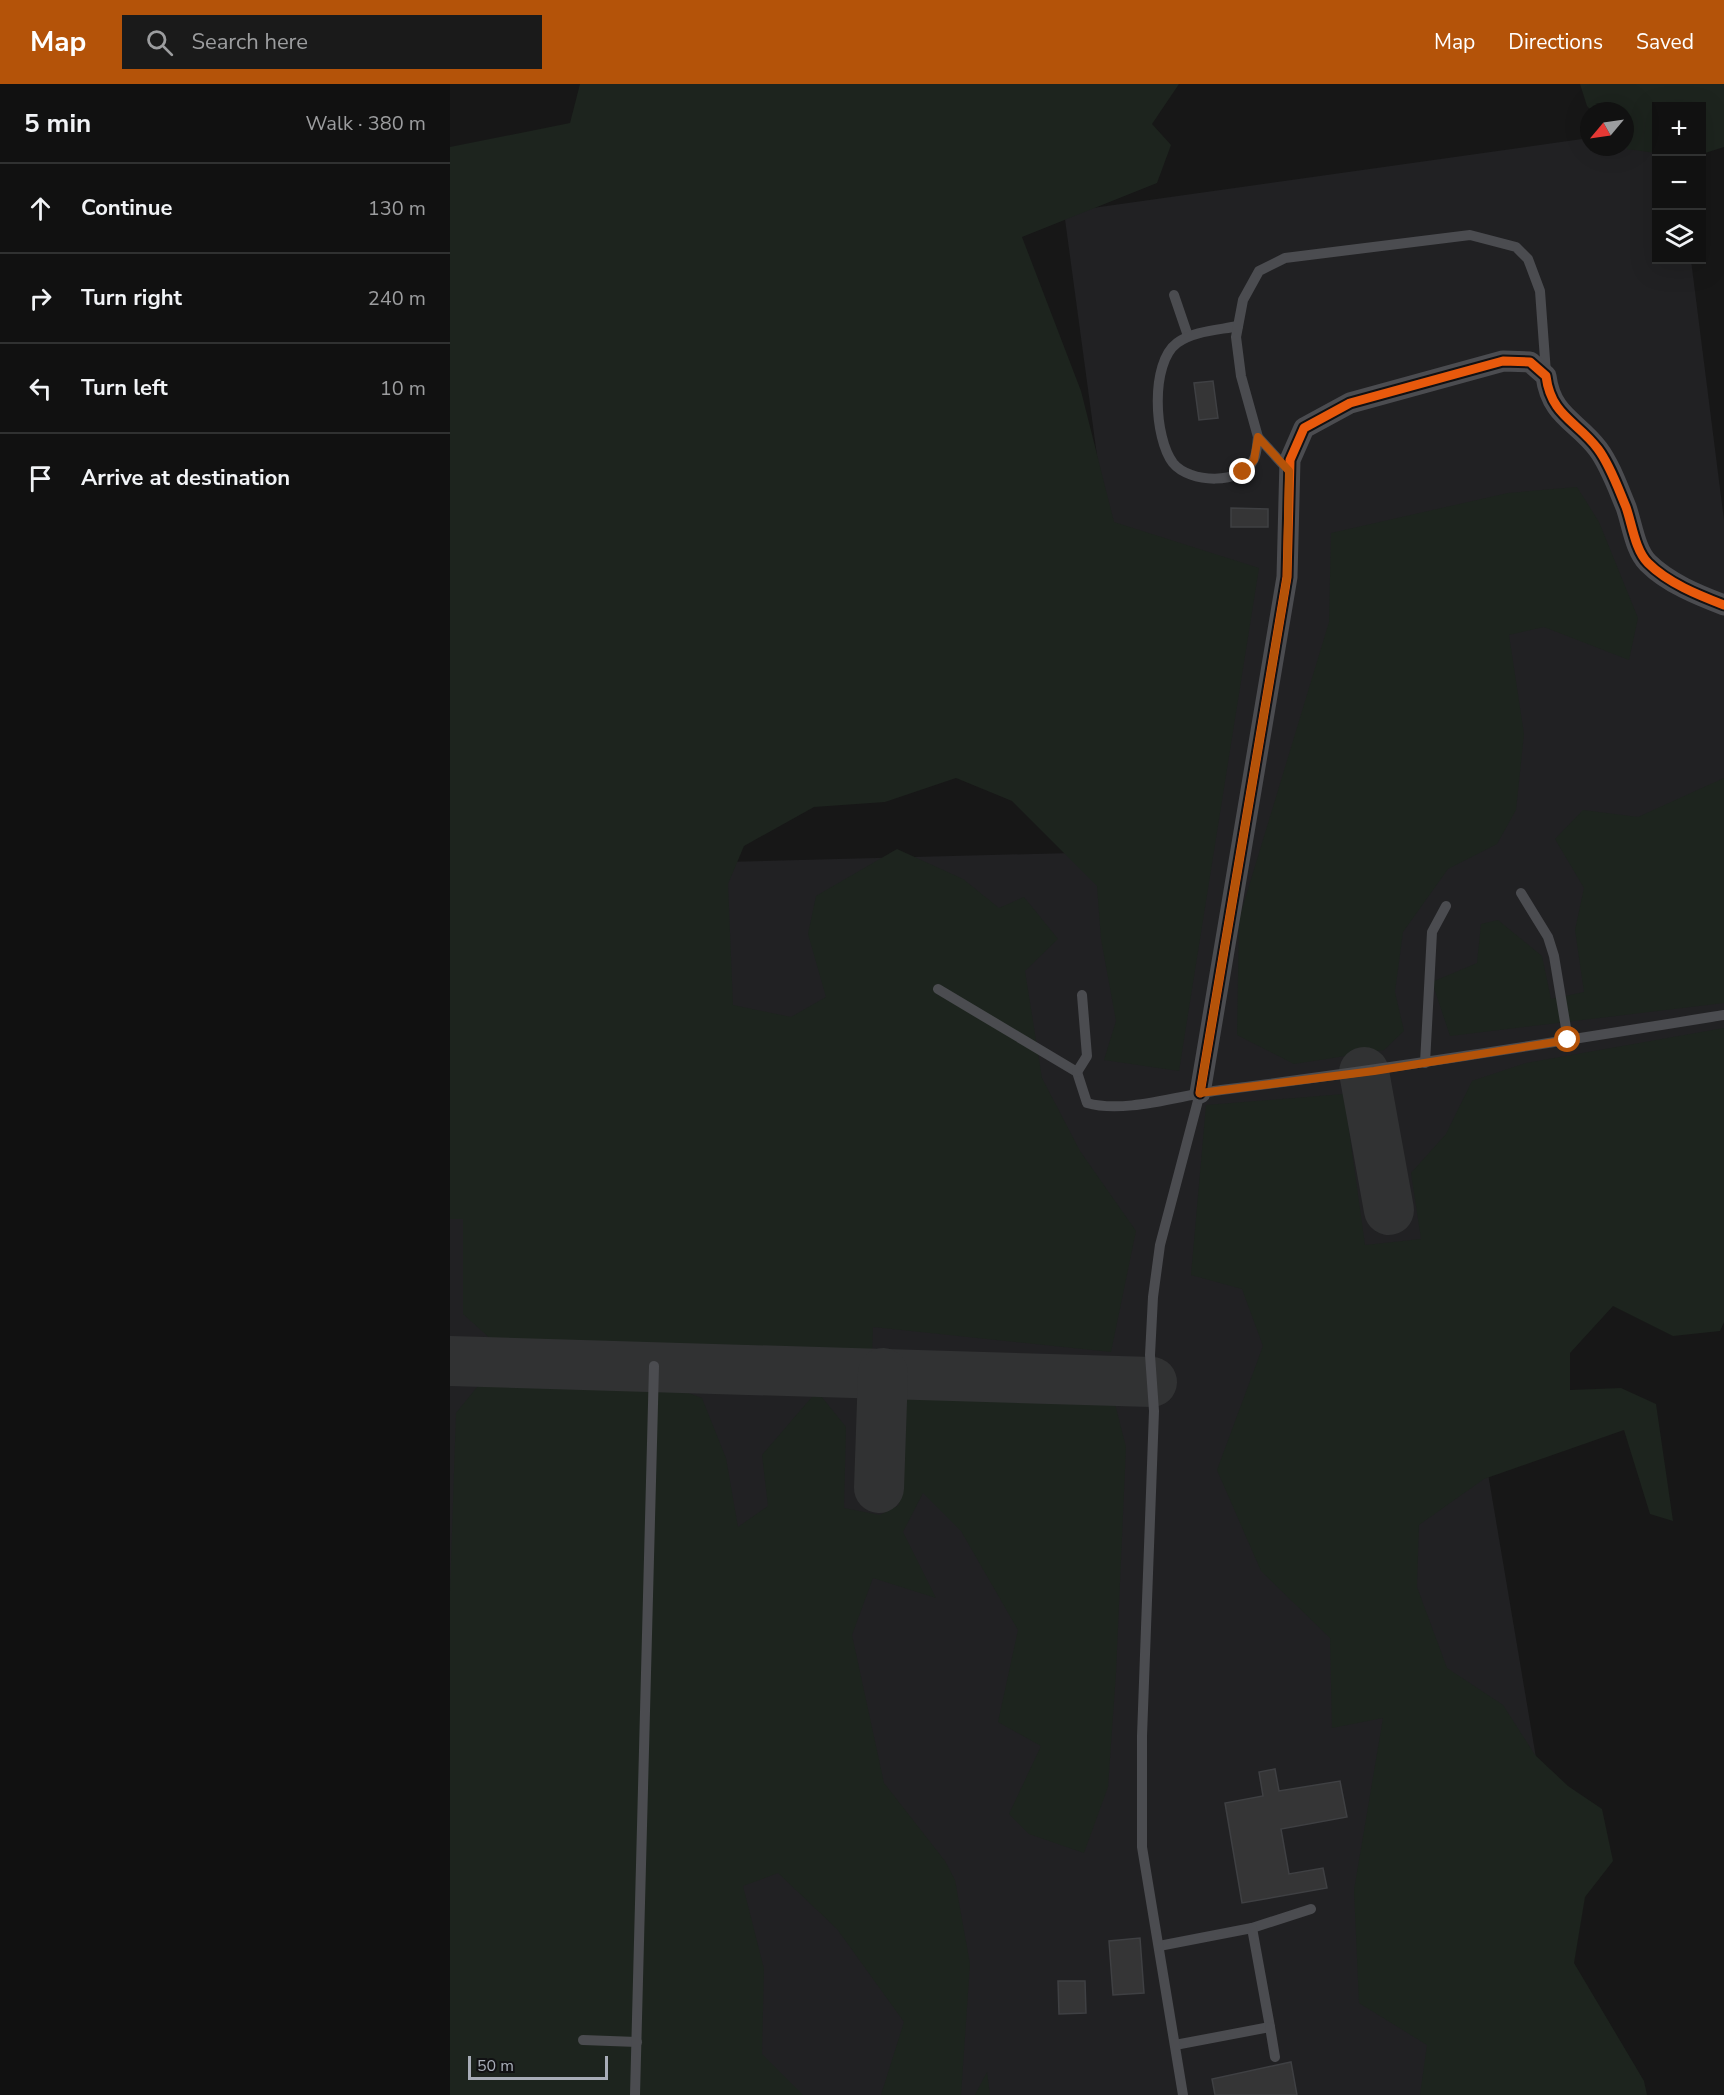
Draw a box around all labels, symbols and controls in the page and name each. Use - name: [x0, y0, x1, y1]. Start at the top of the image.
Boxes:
- search box: [122, 15, 542, 69]
- text: Map: [30, 23, 86, 61]
- icon: search: [143, 26, 176, 59]
- text: Search here: [191, 27, 308, 57]
- text: Map: [1434, 28, 1475, 56]
- text: Directions: [1508, 28, 1603, 56]
- text: Saved: [1636, 28, 1694, 56]
- north arrow: [1580, 102, 1634, 156]
- map controls: [1652, 102, 1706, 264]
- button: +: [1652, 102, 1706, 156]
- text: 5 min: [24, 106, 91, 141]
- text: Walk · 380 m: [306, 110, 426, 137]
- button: −: [1652, 156, 1706, 210]
- icon: ahead: [24, 192, 57, 225]
- text: Continue: [81, 193, 172, 223]
- text: 130 m: [368, 195, 426, 222]
- button: layers: [1652, 210, 1706, 264]
- icon: right: [24, 282, 57, 315]
- text: Turn right: [81, 283, 182, 313]
- text: 240 m: [368, 285, 426, 312]
- icon: left: [24, 372, 57, 405]
- text: Turn left: [81, 373, 168, 403]
- text: 10 m: [380, 375, 426, 402]
- route end: [1229, 458, 1255, 484]
- icon: arrive: [24, 462, 57, 495]
- text: Arrive at destination: [81, 463, 290, 493]
- route start: [1554, 1026, 1580, 1052]
- scale bar: [468, 2053, 608, 2080]
- text: 50 m: [477, 2055, 514, 2077]

